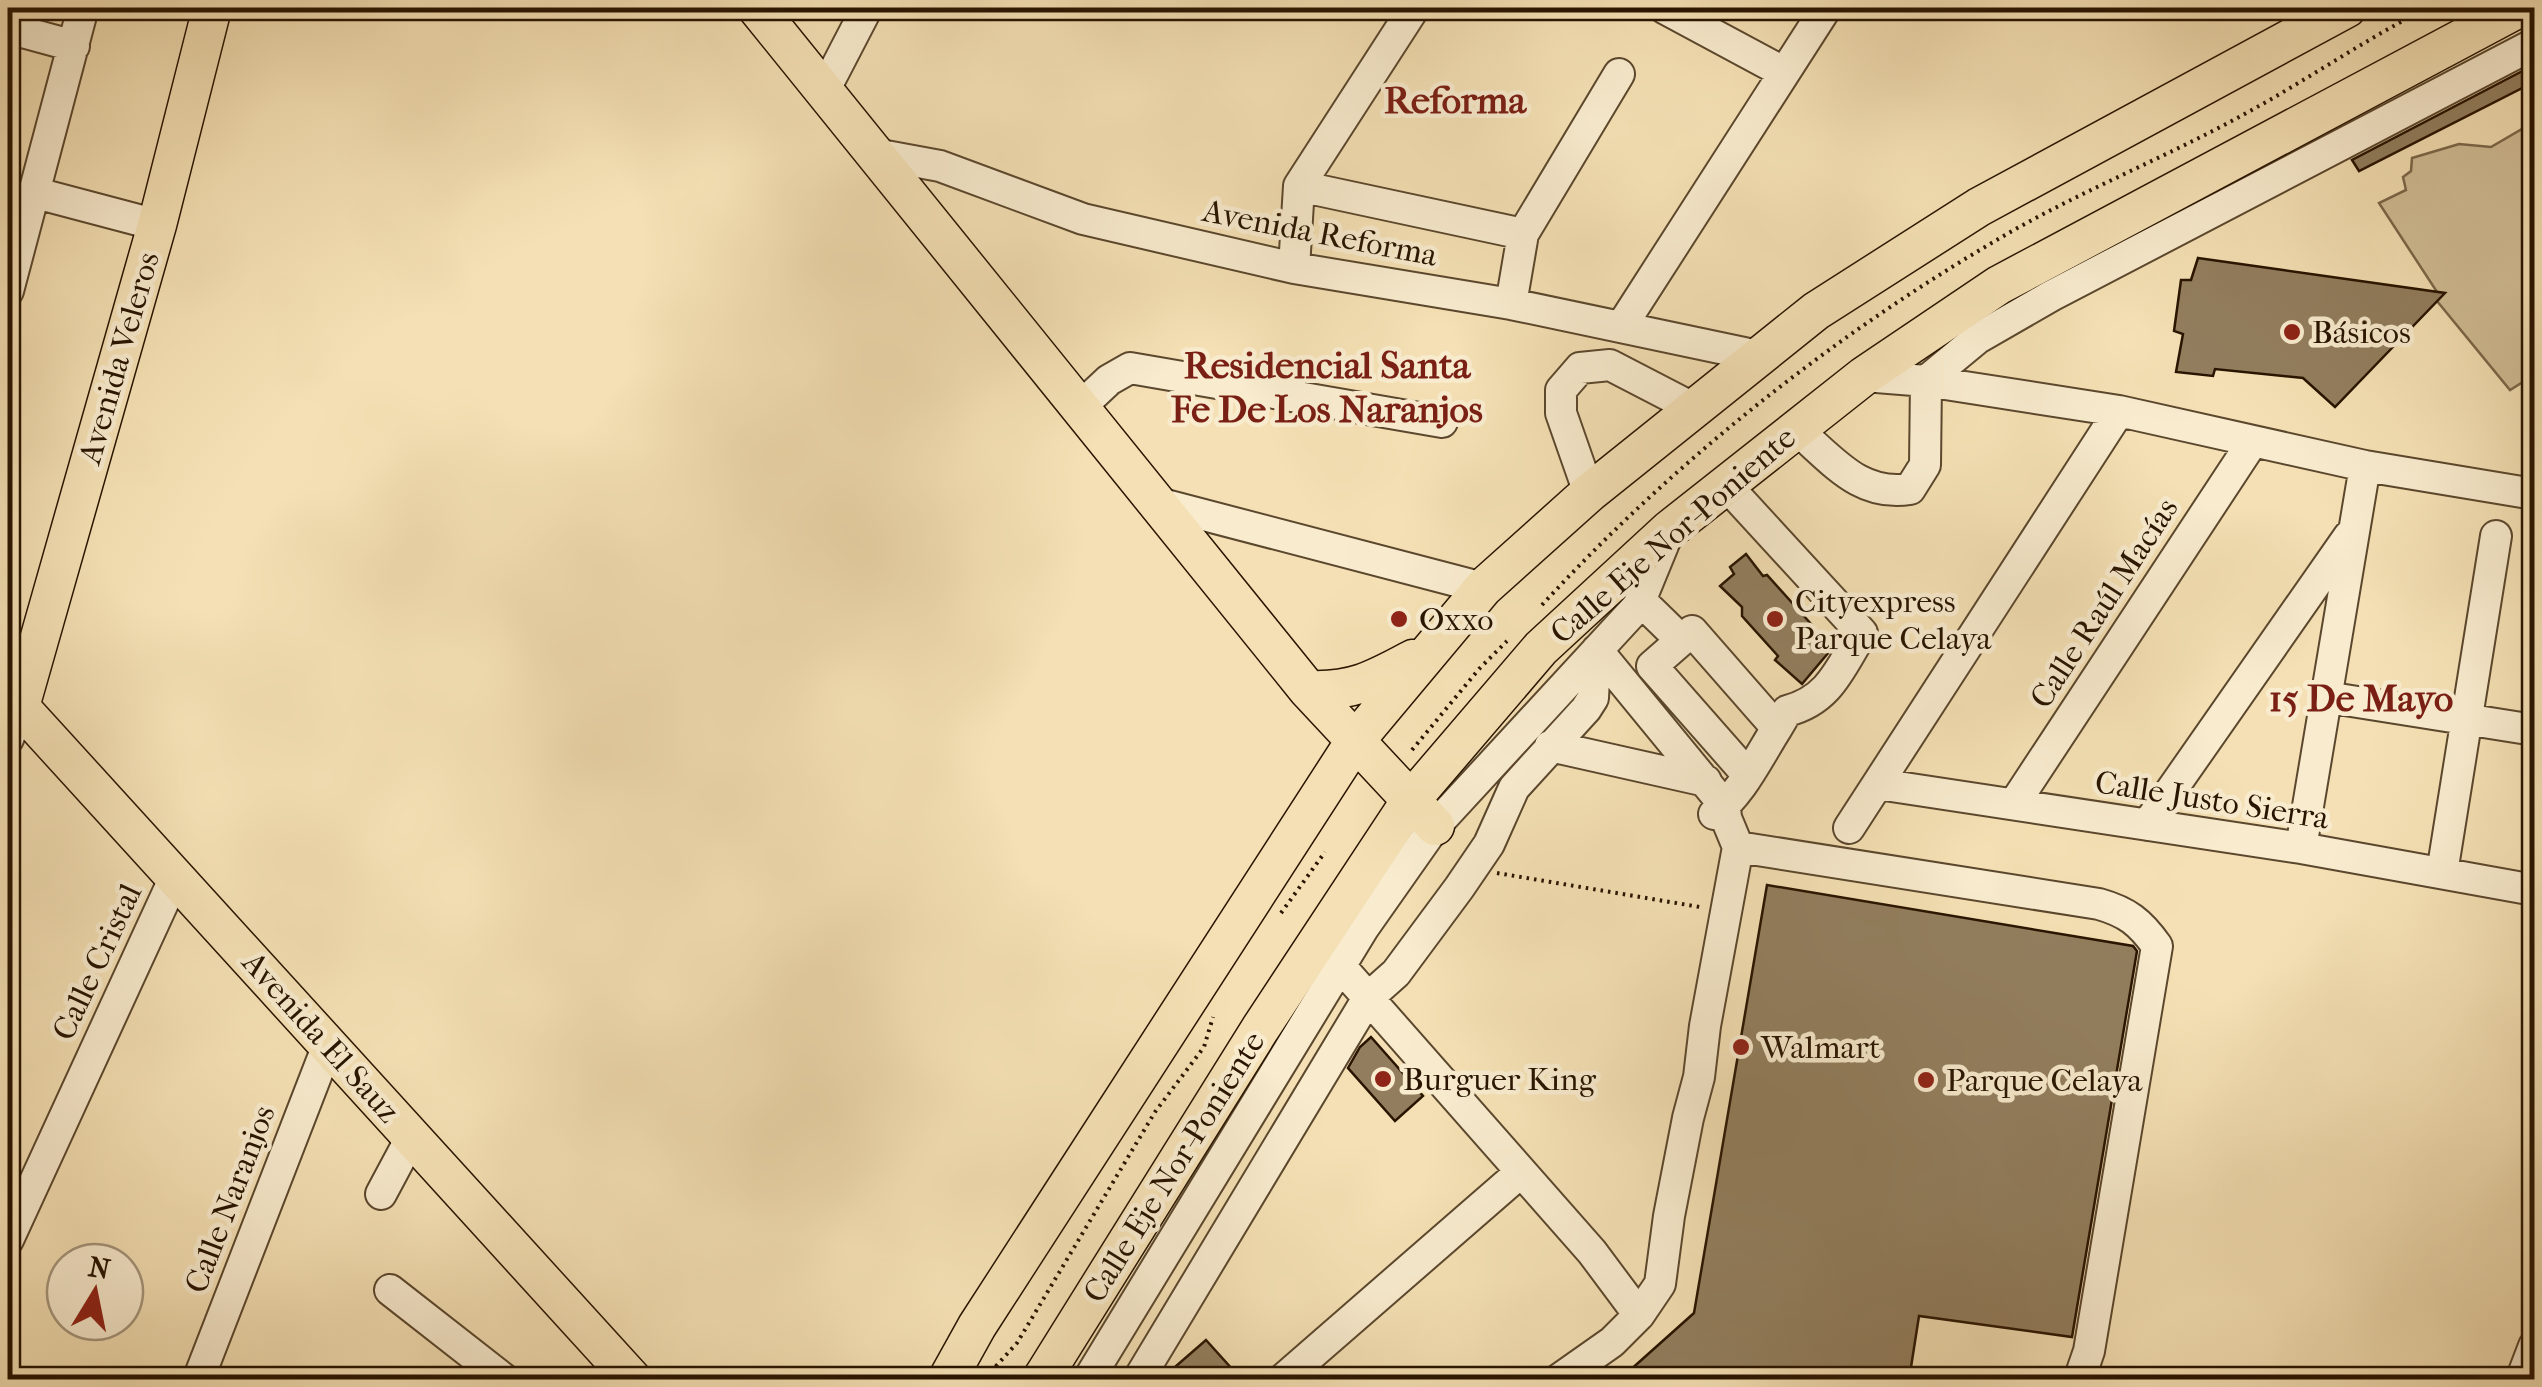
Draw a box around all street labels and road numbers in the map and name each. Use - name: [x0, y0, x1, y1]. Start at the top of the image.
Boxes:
- street label: Avenida Reforma: [1198, 192, 1441, 274]
- street label: Avenida Veleros: [71, 248, 167, 470]
- street label: Calle Eje Nor-Poniente: [1543, 418, 1803, 651]
- street label: Calle Raúl Macías: [2022, 491, 2186, 715]
- street label: Calle Justo Sierra: [2093, 763, 2333, 837]
- street label: Calle Cristal: [45, 878, 149, 1046]
- street label: Avenida El Sauz: [233, 943, 407, 1130]
- street label: Calle Eje Nor-Poniente: [1076, 1025, 1273, 1309]
- street label: Calle Naranjos: [177, 1100, 283, 1298]

